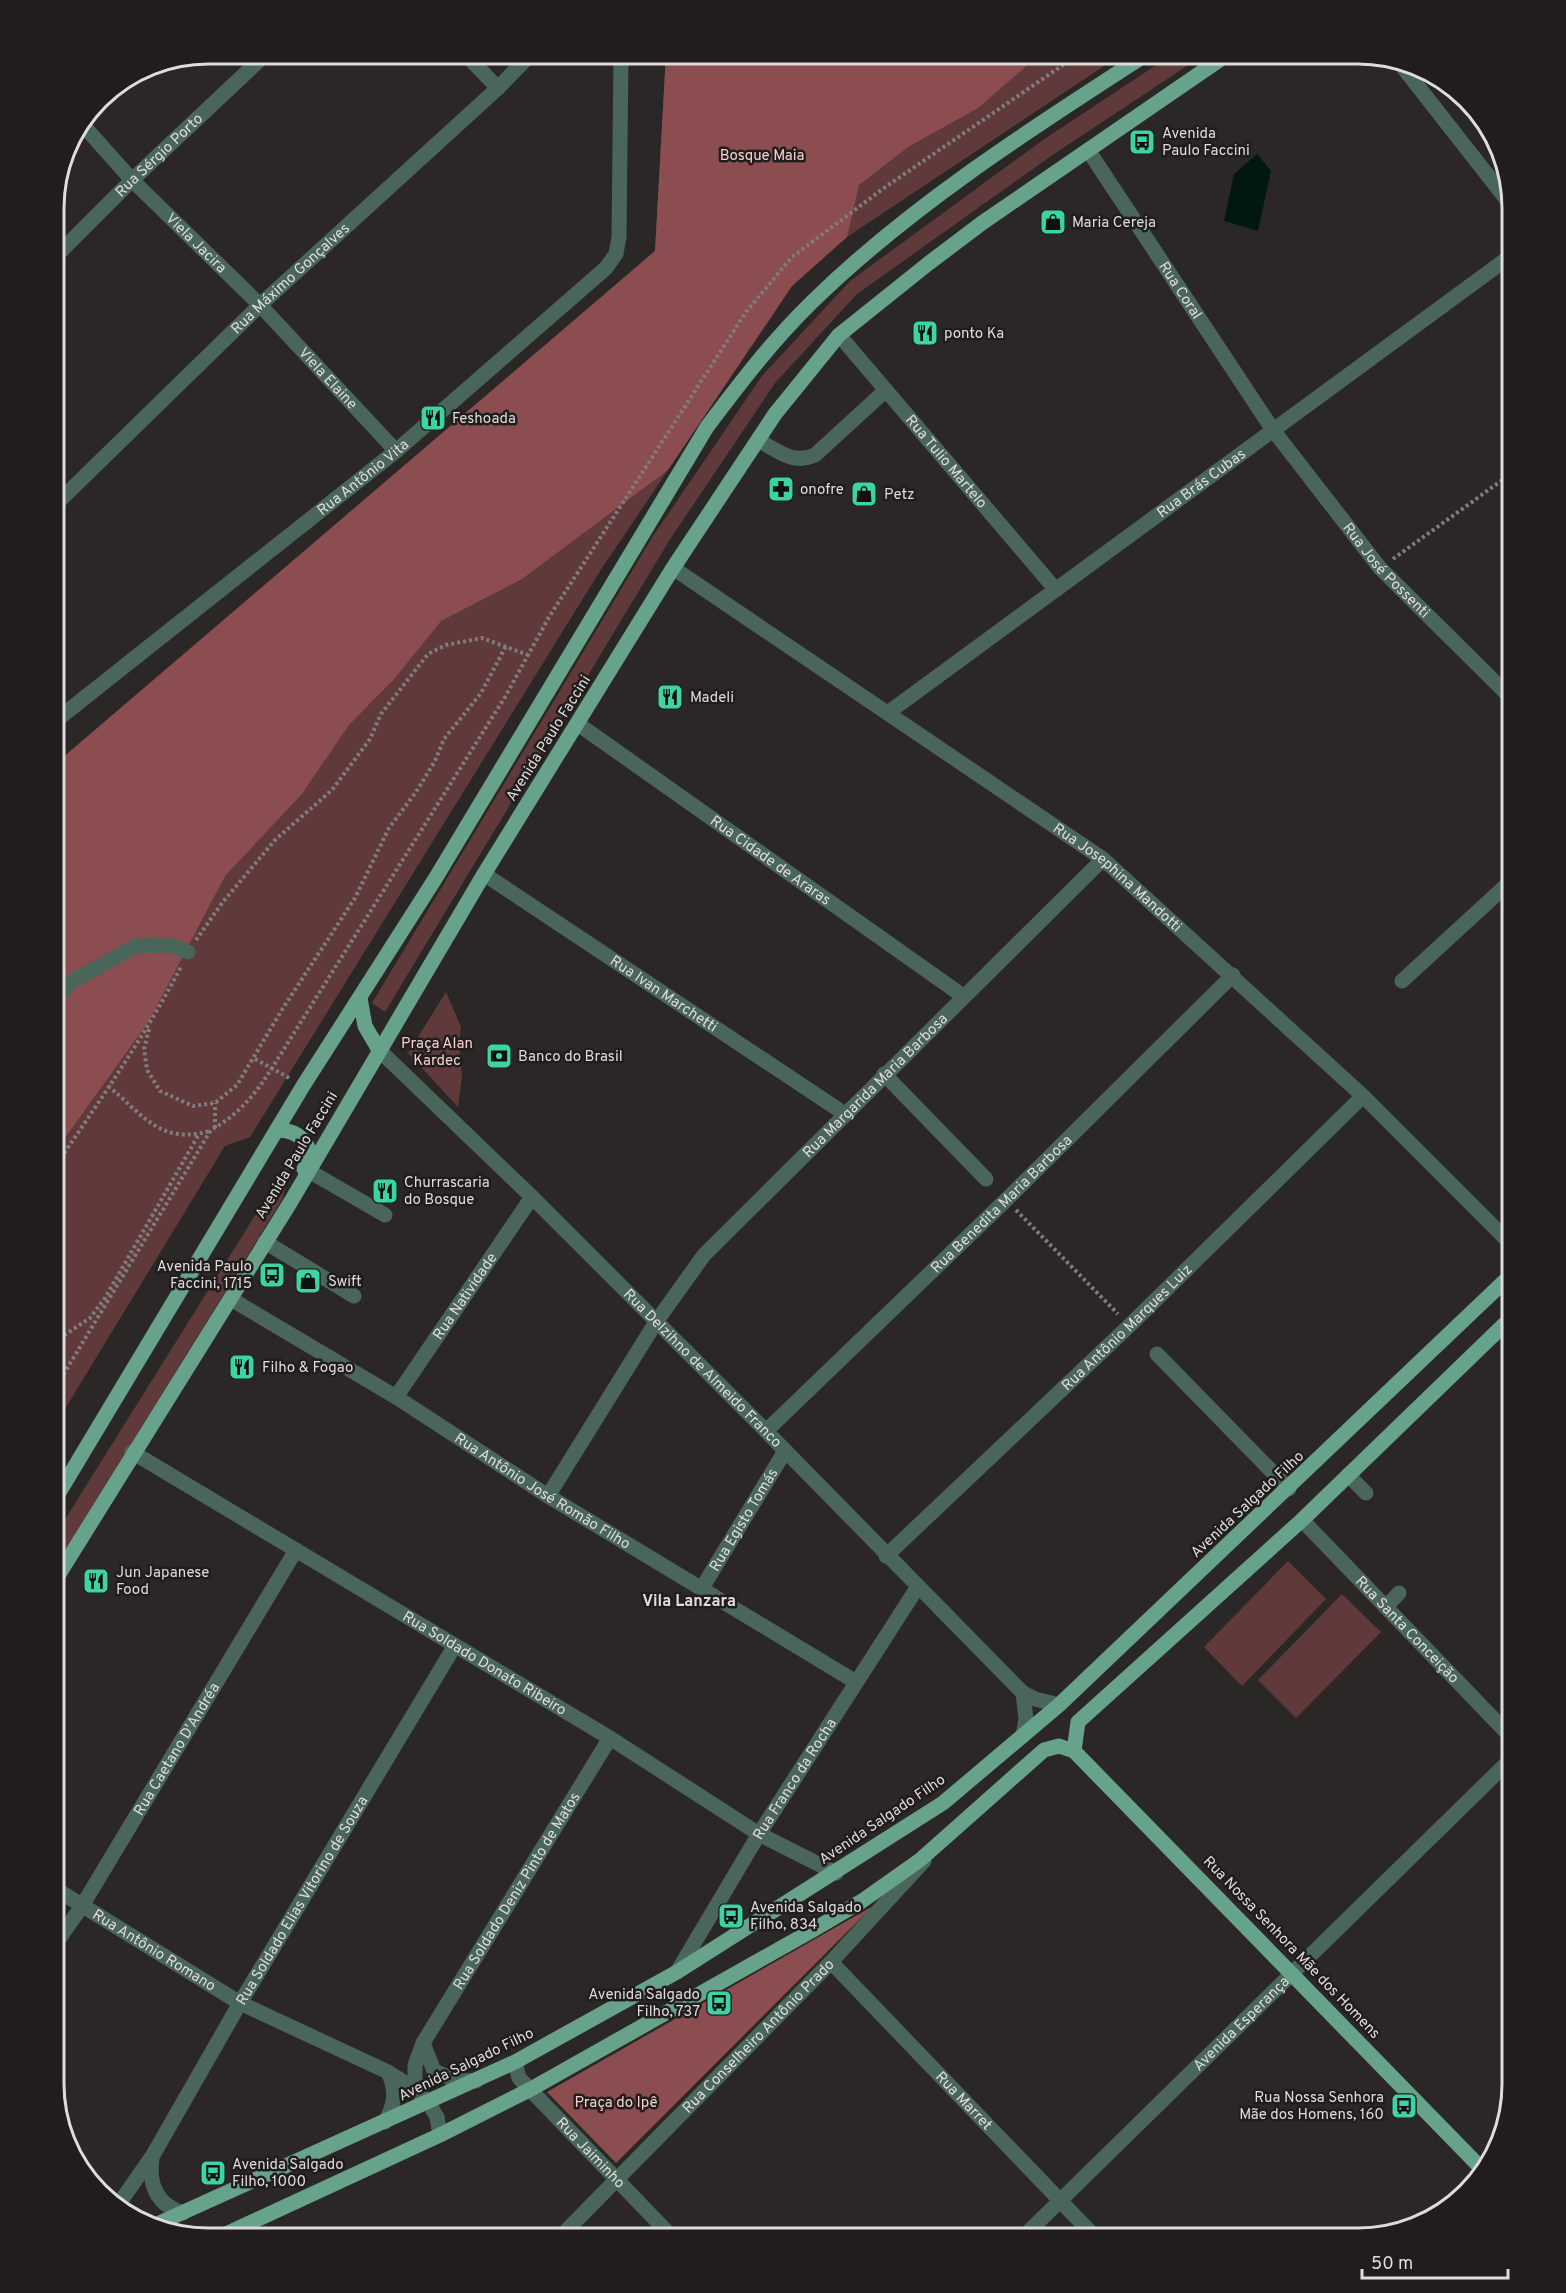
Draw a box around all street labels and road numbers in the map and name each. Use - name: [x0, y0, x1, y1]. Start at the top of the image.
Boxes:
- street label: Rua Sérgio Porto: [112, 110, 208, 202]
- street label: Viela Jacira: [161, 210, 230, 278]
- street label: Rua Máximo Gonçalves: [228, 220, 354, 339]
- street label: Rua Coral: [1153, 259, 1205, 323]
- street label: Viela Elaine: [293, 344, 361, 414]
- street label: Rua Tulio Martelo: [900, 412, 991, 513]
- street label: Rua Antônio Vita: [314, 436, 414, 521]
- street label: Rua Brás Cubas: [1154, 445, 1250, 523]
- street label: Rua José Possenti: [1337, 519, 1433, 623]
- street label: Avenida Paulo Faccini: [503, 672, 596, 805]
- street label: Rua Cidade de Araras: [706, 812, 834, 911]
- street label: Rua Josephina Mandotti: [1049, 820, 1185, 937]
- street label: Rua Ivan Marchetti: [606, 952, 721, 1037]
- street label: Rua Margarida Maria Barbosa: [799, 1010, 953, 1163]
- street label: Avenida Paulo Faccini: [252, 1089, 343, 1223]
- street label: Rua Benedita Maria Barbosa: [927, 1132, 1077, 1278]
- street label: Rua Natividade: [429, 1250, 502, 1344]
- street label: Rua Antônio Marques Luiz: [1058, 1261, 1197, 1396]
- street label: Rua Delzihno de Almeido Franco: [619, 1286, 785, 1452]
- street label: Rua Antônio José Romão Filho: [450, 1430, 633, 1554]
- street label: Avenida Salgado Filho: [1187, 1448, 1309, 1563]
- street label: Rua Egisto Tomás: [706, 1465, 783, 1576]
- street label: Rua Santa Conceição: [1350, 1573, 1462, 1688]
- street label: Rua Soldado Donato Ribeiro: [398, 1608, 569, 1721]
- street label: Rua Caetano D'Andréa: [130, 1680, 225, 1820]
- street label: Rua Franco da Rocha: [750, 1715, 842, 1844]
- street label: Avenida Salgado Filho: [816, 1771, 950, 1870]
- street label: Rua Soldado Deniz Pinto de Matos: [450, 1789, 585, 1994]
- street label: Rua Soldado Elias Vitorino de Souza: [233, 1793, 373, 2009]
- street label: Rua Nossa Senhora Mãe dos Homens: [1198, 1853, 1384, 2043]
- street label: Rua Antônio Romano: [88, 1906, 219, 1997]
- street label: Rua Conselheiro Antônio Prado: [679, 1956, 839, 2118]
- street label: Avenida Esperança: [1190, 1973, 1294, 2076]
- street label: Avenida Salgado Filho: [396, 2024, 538, 2106]
- street label: Rua Marret: [930, 2068, 995, 2135]
- street label: Rua Jaiminho: [551, 2114, 628, 2193]

